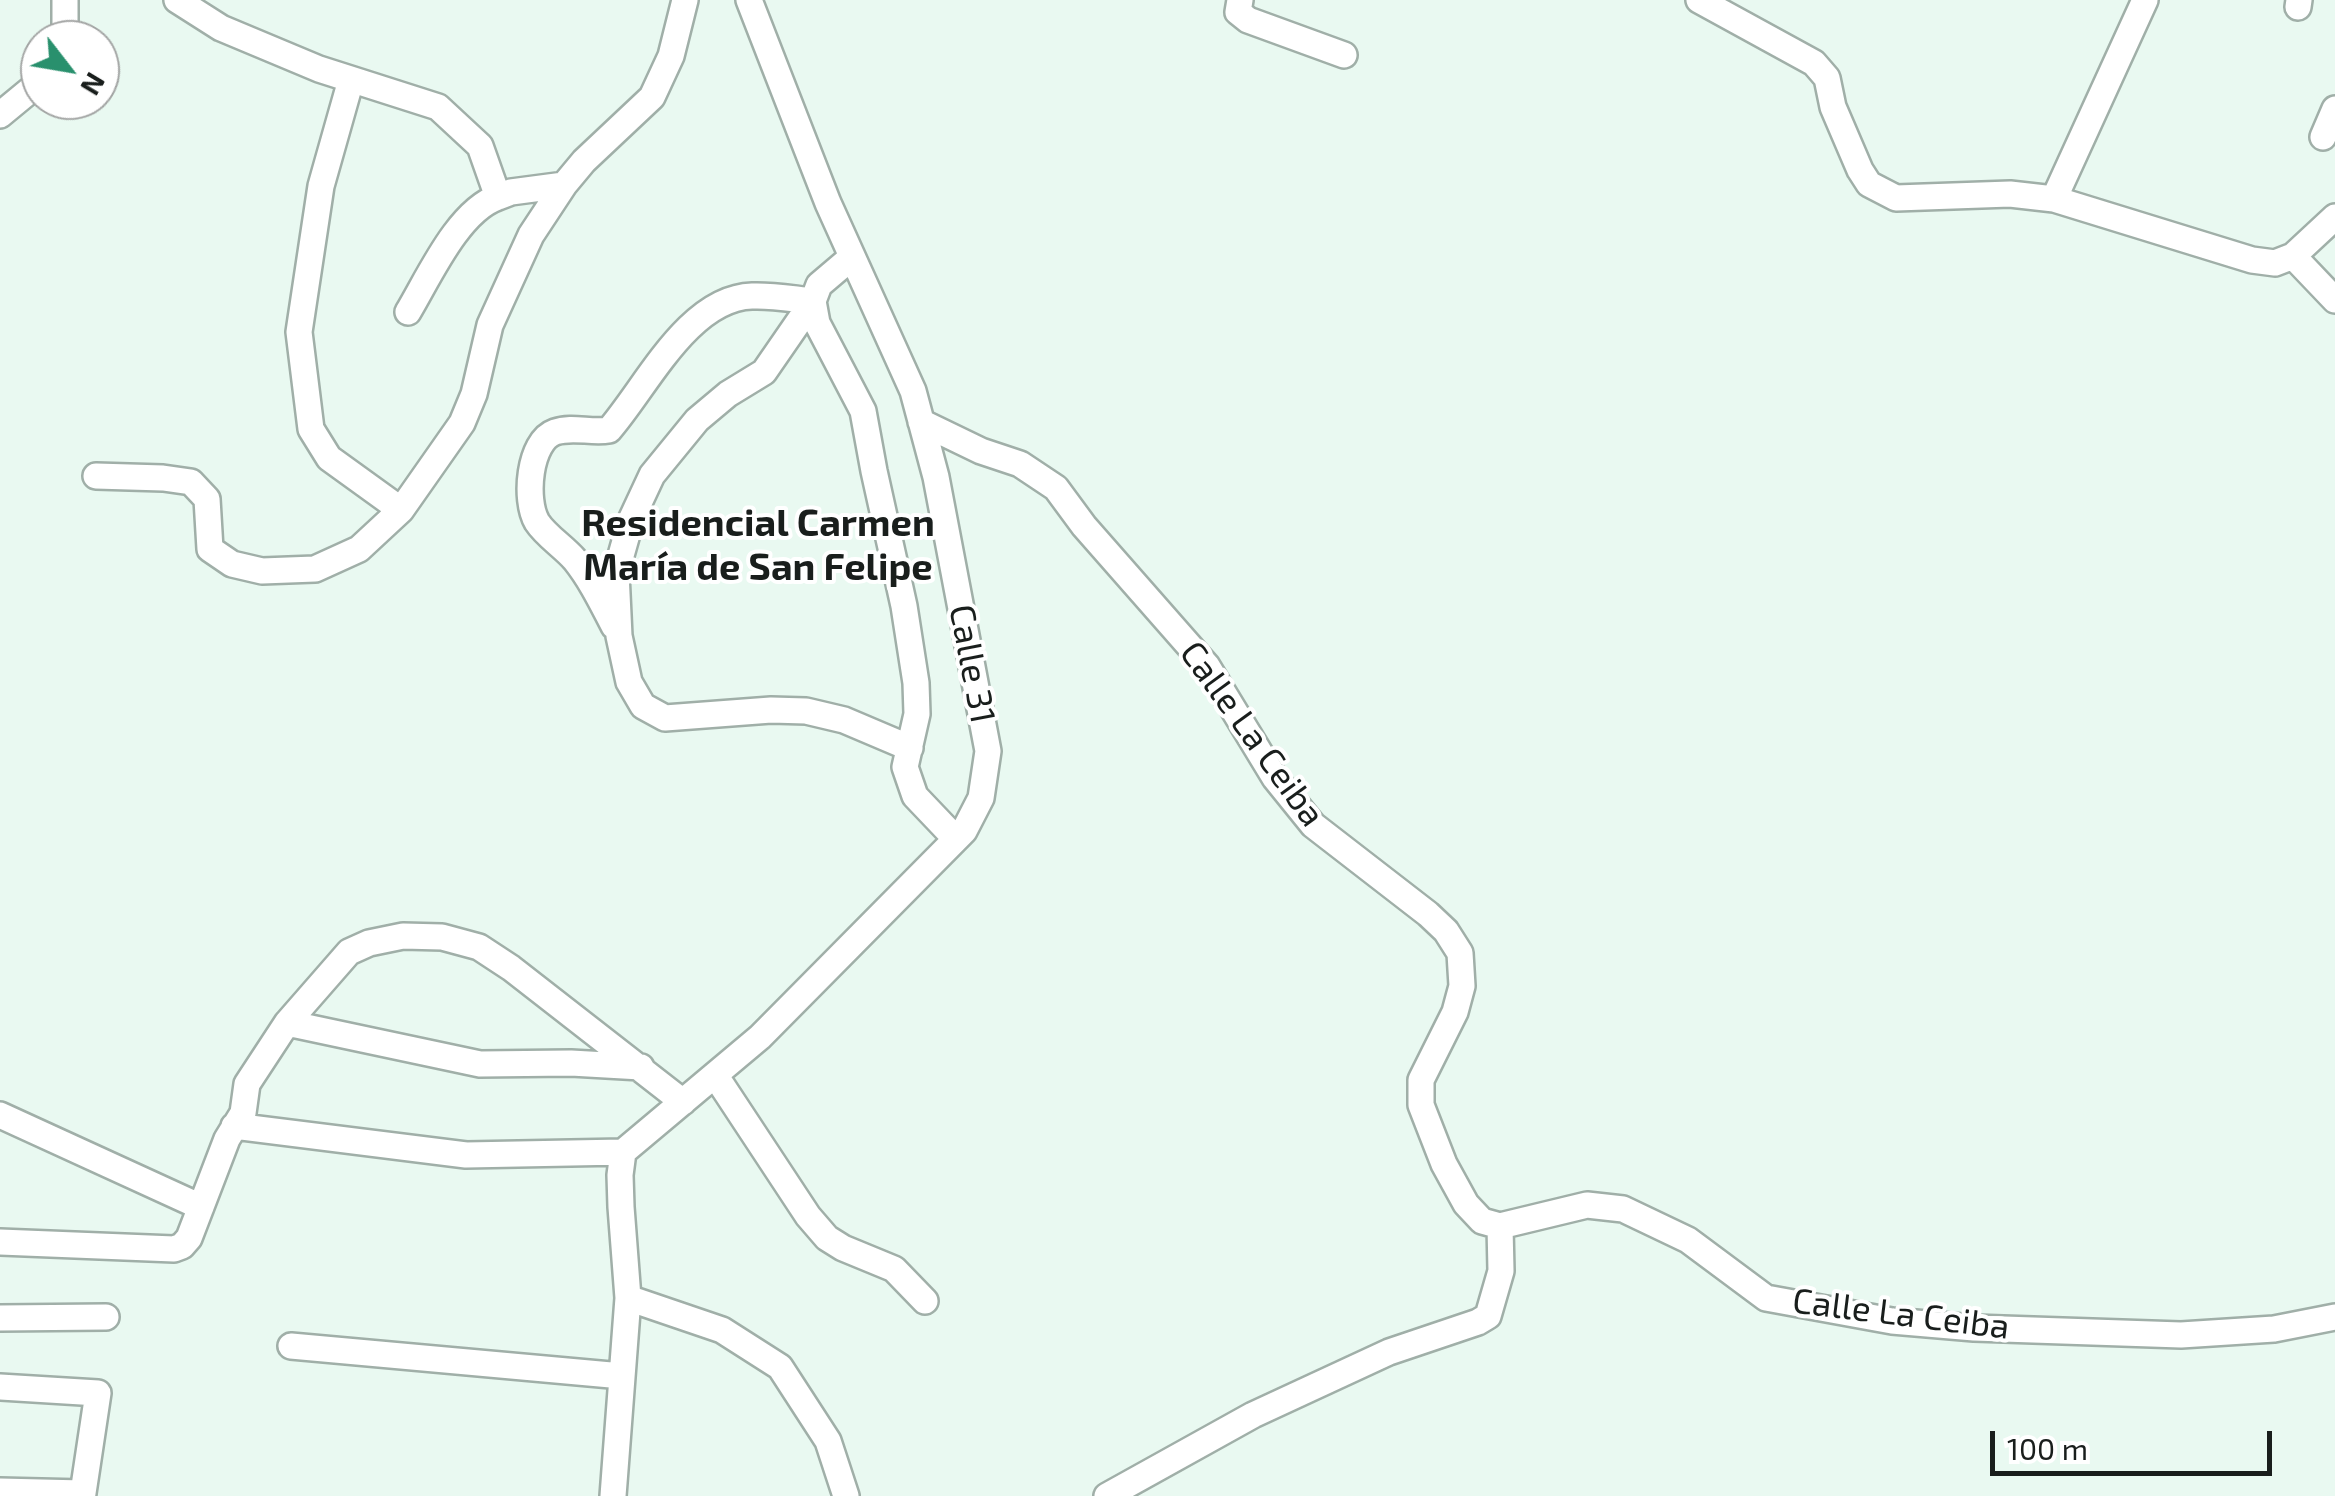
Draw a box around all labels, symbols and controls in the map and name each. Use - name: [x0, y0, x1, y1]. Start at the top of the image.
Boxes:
- north arrow: [20, 20, 120, 120]
- text: N: [74, 67, 114, 102]
- district label: Residencial Carmen María de San Felipe: [581, 500, 935, 590]
- street label: Calle 31: [940, 601, 1004, 727]
- street label: Calle La Ceiba: [1171, 633, 1333, 835]
- street label: Calle La Ceiba: [1790, 1280, 2012, 1348]
- scale bar: [1995, 1411, 2278, 1473]
- text: 100 m: [2007, 1430, 2088, 1466]

